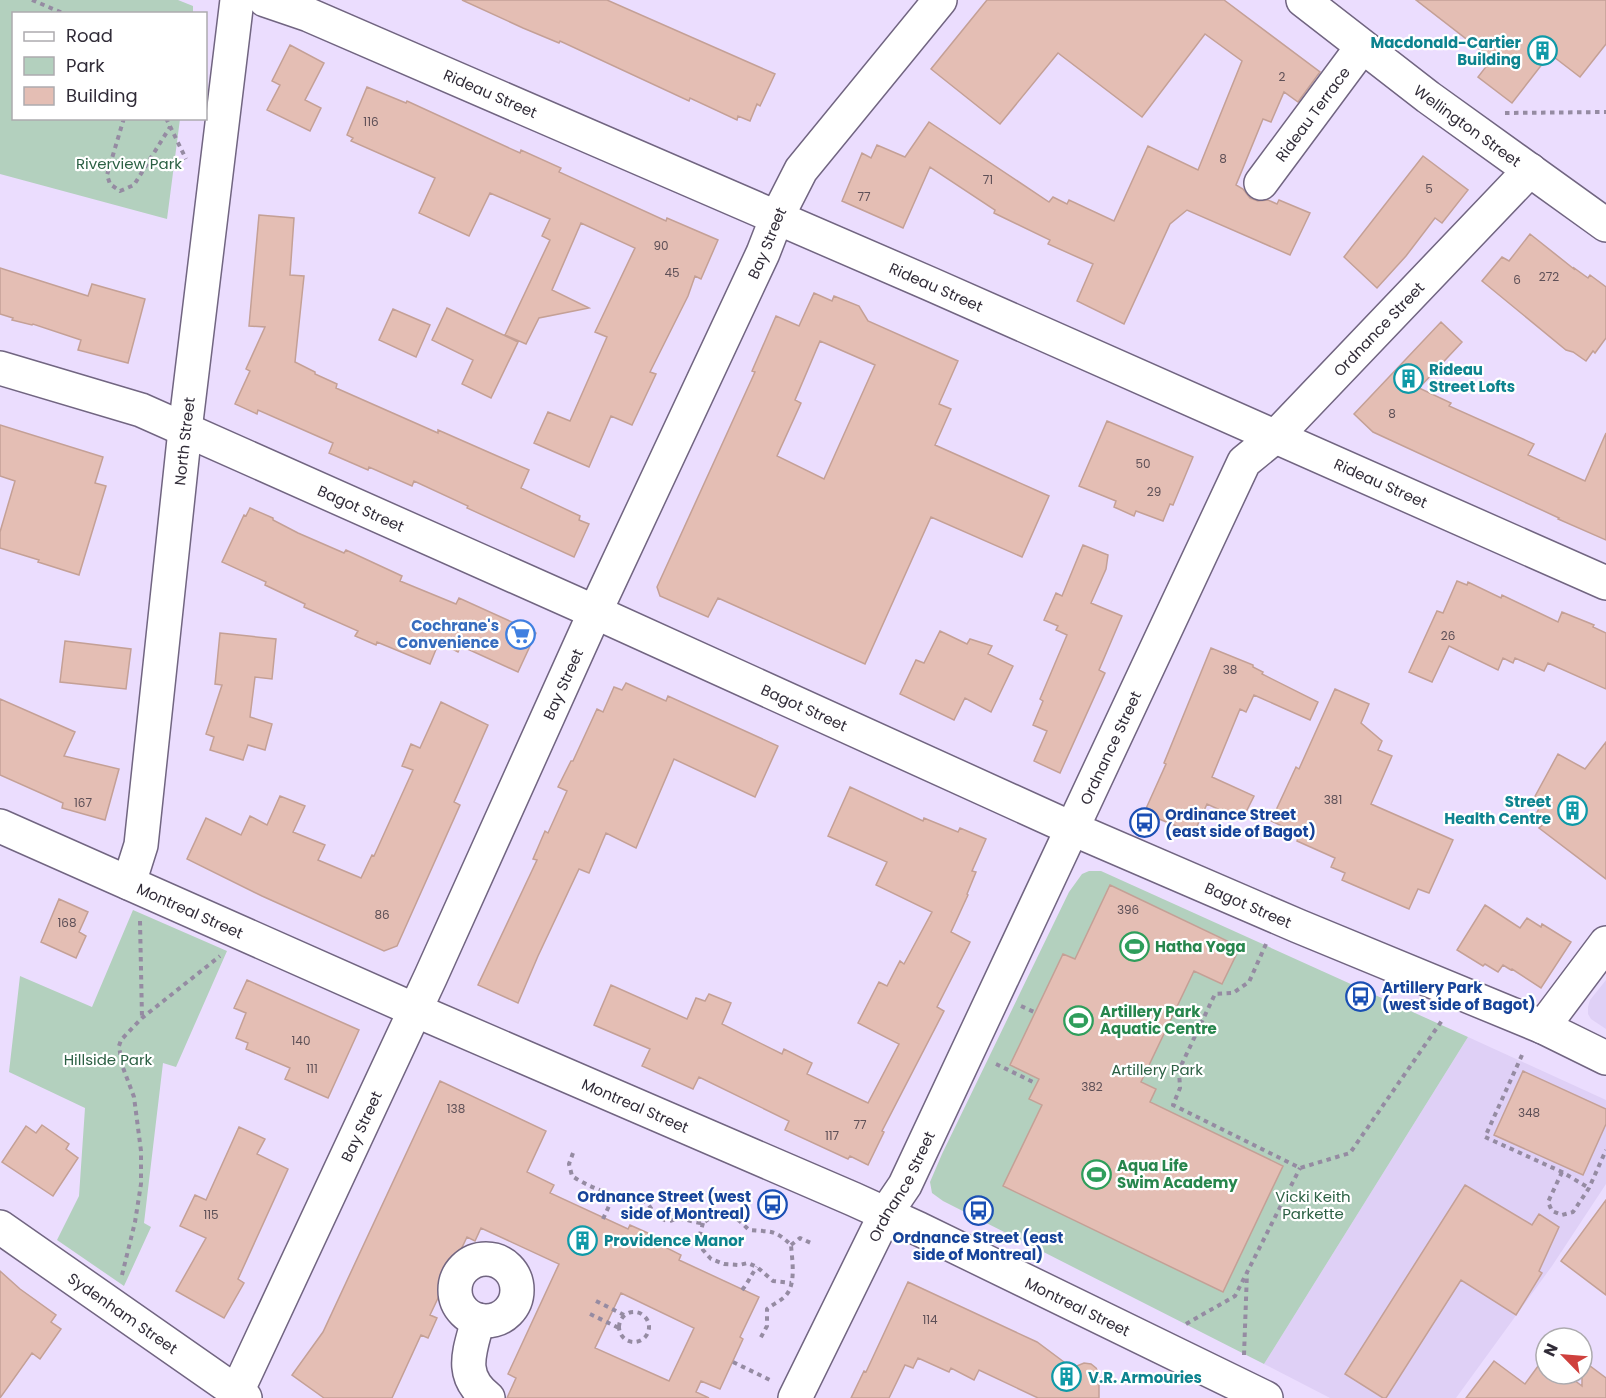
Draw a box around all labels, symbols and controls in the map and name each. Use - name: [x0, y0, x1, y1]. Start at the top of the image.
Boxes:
- legend: [12, 12, 207, 120]
- text: Road: [66, 23, 113, 48]
- place label: Macdonald-Cartier Building: [1370, 32, 1522, 70]
- building icon: Macdonald-Cartier Building: [1526, 35, 1558, 67]
- text: Park: [66, 53, 105, 78]
- street label: Rideau Terrace: [1270, 62, 1354, 166]
- street label: Rideau Street: [440, 64, 541, 122]
- house number: 2: [1279, 68, 1286, 85]
- street label: Wellington Street: [1410, 80, 1525, 171]
- text: Building: [66, 83, 138, 108]
- house number: 116: [363, 113, 379, 130]
- house number: 8: [1219, 150, 1227, 167]
- park label: Riverview Park: [76, 153, 182, 174]
- house number: 71: [983, 171, 993, 188]
- house number: 5: [1425, 180, 1433, 197]
- house number: 77: [857, 188, 871, 205]
- street label: Bay Street: [742, 203, 791, 282]
- house number: 90: [653, 237, 669, 254]
- street label: Rideau Street: [886, 257, 986, 316]
- house number: 45: [664, 264, 680, 281]
- house number: 272: [1539, 268, 1559, 285]
- house number: 6: [1513, 271, 1521, 288]
- street label: Ordnance Street: [1328, 277, 1429, 381]
- place label: Rideau Street Lofts: [1429, 359, 1515, 397]
- building icon: Rideau Street Lofts: [1392, 362, 1424, 394]
- street label: North Street: [169, 396, 199, 486]
- house number: 8: [1388, 405, 1396, 422]
- street label: Rideau Street: [1331, 453, 1431, 513]
- house number: 50: [1135, 455, 1151, 472]
- street label: Bagot Street: [315, 480, 408, 536]
- house number: 29: [1147, 483, 1161, 500]
- place label: Cochrane's Convenience: [397, 615, 499, 653]
- supermarket icon: Cochrane's Convenience: [504, 618, 536, 650]
- house number: 26: [1441, 627, 1455, 644]
- street label: Bay Street: [537, 645, 588, 723]
- house number: 38: [1223, 661, 1237, 678]
- street label: Bagot Street: [758, 678, 851, 736]
- street label: Ordnance Street: [1074, 687, 1146, 808]
- house number: 381: [1324, 791, 1342, 808]
- place label: Street Health Centre: [1444, 791, 1551, 829]
- house number: 167: [74, 794, 92, 811]
- building icon: Street Health Centre: [1556, 794, 1588, 826]
- place label: Ordinance Street (east side of Bagot): [1165, 804, 1316, 842]
- bus stop icon: Ordinance Street (east side of Bagot): [1128, 807, 1160, 839]
- street label: Bagot Street: [1202, 877, 1295, 933]
- street label: Montreal Street: [134, 878, 247, 943]
- house number: 396: [1117, 901, 1139, 918]
- house number: 86: [374, 906, 390, 923]
- house number: 168: [57, 914, 77, 931]
- sports icon: Hatha Yoga: [1118, 930, 1150, 962]
- place label: Hatha Yoga: [1155, 936, 1246, 957]
- place label: Artillery Park (west side of Bagot): [1382, 977, 1536, 1015]
- bus stop icon: Artillery Park (west side of Bagot): [1345, 980, 1377, 1012]
- place label: Artillery Park Aquatic Centre: [1100, 1001, 1217, 1039]
- sports icon: Artillery Park Aquatic Centre: [1063, 1004, 1095, 1036]
- house number: 140: [292, 1032, 310, 1049]
- park label: Hillside Park: [64, 1049, 153, 1070]
- park label: Artillery Park: [1111, 1059, 1203, 1080]
- house number: 111: [306, 1060, 318, 1077]
- street label: Montreal Street: [579, 1073, 692, 1137]
- house number: 382: [1081, 1078, 1103, 1095]
- street label: Bay Street: [335, 1087, 386, 1165]
- house number: 138: [447, 1100, 465, 1117]
- house number: 348: [1518, 1104, 1540, 1121]
- house number: 77: [853, 1116, 867, 1133]
- house number: 117: [825, 1127, 840, 1144]
- street label: Ordnance Street: [863, 1127, 939, 1245]
- place label: Aqua Life Swim Academy: [1117, 1155, 1238, 1193]
- sports icon: Aqua Life Swim Academy: [1080, 1158, 1112, 1190]
- place label: Ordnance Street (west side of Montreal): [577, 1186, 751, 1224]
- park label: Vicki Keith Parkette: [1275, 1186, 1351, 1224]
- bus stop icon: Ordnance Street (west side of Montreal): [756, 1189, 788, 1221]
- bus stop icon: Ordnance Street (east side of Montreal): [962, 1194, 994, 1226]
- house number: 115: [203, 1206, 219, 1223]
- building icon: Providence Manor: [567, 1224, 599, 1256]
- place label: Ordnance Street (east side of Montreal): [893, 1227, 1063, 1265]
- place label: Providence Manor: [604, 1230, 745, 1251]
- street label: Sydenham Street: [64, 1267, 182, 1359]
- street label: Montreal Street: [1022, 1272, 1134, 1341]
- house number: 114: [922, 1311, 938, 1328]
- north arrow: [1534, 1326, 1594, 1386]
- text: N: [1538, 1340, 1564, 1360]
- building icon: V.R. Armouries: [1051, 1361, 1083, 1393]
- place label: V.R. Armouries: [1088, 1367, 1202, 1388]

